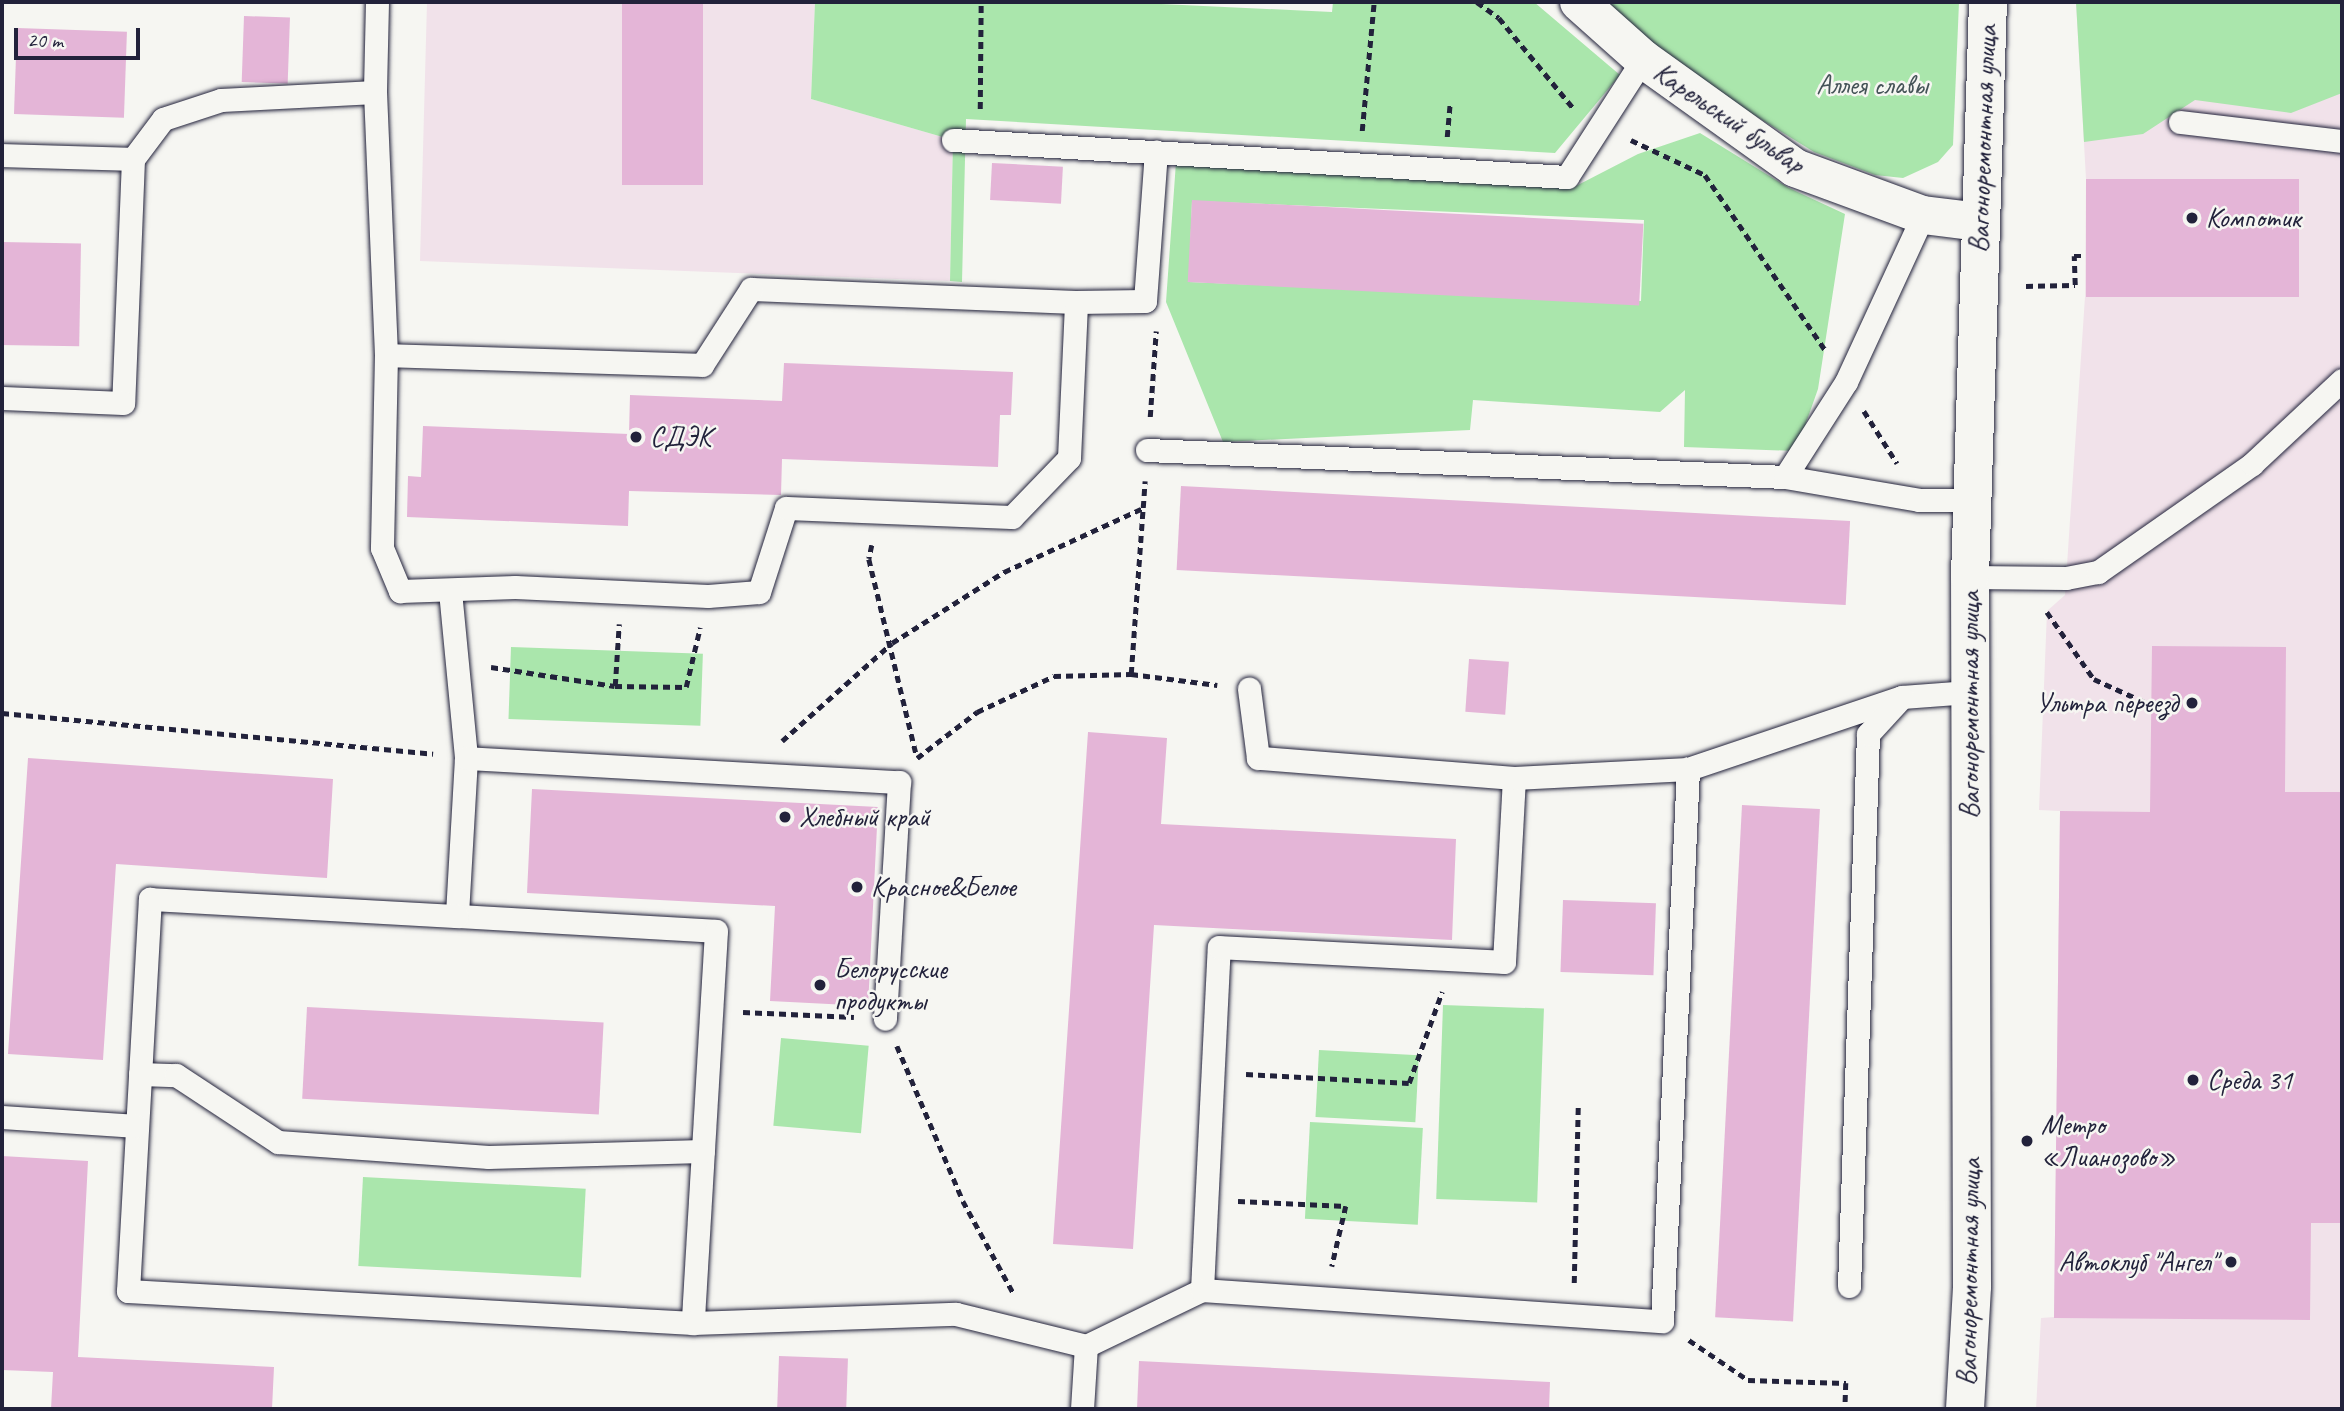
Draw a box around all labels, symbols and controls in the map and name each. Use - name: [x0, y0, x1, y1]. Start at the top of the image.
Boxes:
- scale bar: [18, 14, 144, 58]
- street label: Вагоноремонтная улица: [1962, 23, 2004, 255]
- text: 20 m: [27, 27, 63, 53]
- street label: Карельский бульвар: [1647, 55, 1811, 181]
- park label: Аллея славы: [1817, 68, 1927, 102]
- place label: Компотик: [2206, 201, 2300, 235]
- marker: Компотик: [2184, 210, 2200, 226]
- place label: СДЭК: [650, 420, 711, 454]
- marker: СДЭК: [628, 429, 644, 445]
- street label: Вагоноремонтная улица: [1953, 590, 1987, 820]
- place label: Ультра переезд: [2036, 686, 2178, 720]
- marker: Ультра переезд: [2184, 695, 2200, 711]
- place label: Хлебный край: [799, 800, 930, 834]
- marker: Хлебный край: [777, 809, 793, 825]
- place label: Красное&Белое: [871, 870, 1016, 904]
- marker: Красное&Белое: [849, 879, 865, 895]
- place label: Белорусские продукты: [834, 952, 947, 1018]
- marker: Белорусские продукты: [812, 977, 828, 993]
- place label: Среда 31: [2207, 1063, 2292, 1097]
- marker: Среда 31: [2185, 1072, 2201, 1088]
- place label: Метро «Лианозово»: [2041, 1108, 2176, 1174]
- marker: Метро «Лианозово»: [2019, 1133, 2035, 1149]
- street label: Вагоноремонтная улица: [1950, 1157, 1988, 1387]
- place label: Автоклуб "Ангел": [2059, 1245, 2217, 1279]
- marker: Автоклуб "Ангел": [2223, 1254, 2239, 1270]

